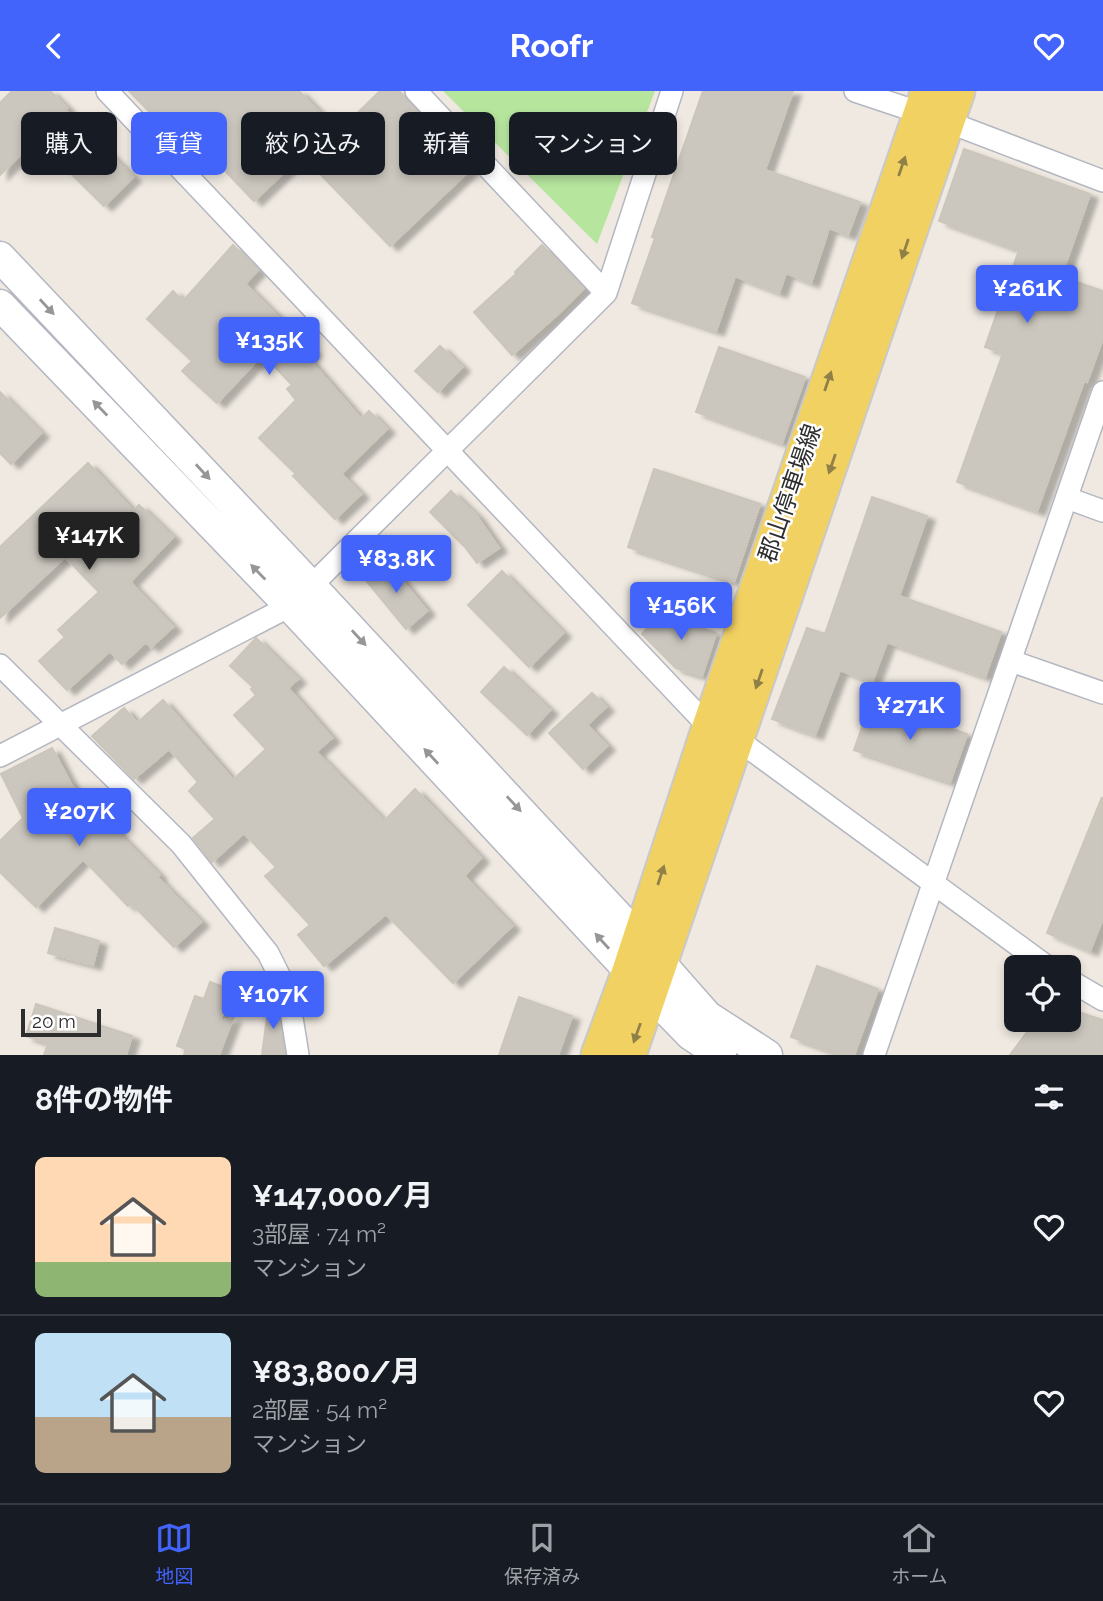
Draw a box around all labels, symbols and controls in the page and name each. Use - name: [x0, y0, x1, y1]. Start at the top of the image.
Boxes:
- icon: back: [35, 27, 73, 65]
- text: Roofr: [510, 27, 593, 64]
- icon: heart: [1030, 27, 1068, 65]
- chip: 購入: [21, 112, 117, 175]
- chip: 賃貸: [131, 112, 227, 175]
- chip: 絞り込み: [241, 112, 385, 175]
- chip: 新着: [399, 112, 495, 175]
- chip: マンション: [509, 112, 677, 175]
- one-way arrow: [897, 156, 908, 177]
- one-way arrow: [899, 238, 910, 259]
- pin: ¥261K: [978, 265, 1076, 325]
- text: ¥261K: [992, 274, 1062, 301]
- one-way arrow: [38, 298, 54, 315]
- pin: ¥135K: [220, 317, 318, 377]
- text: ¥135K: [235, 326, 303, 353]
- one-way arrow: [823, 371, 834, 392]
- one-way arrow: [92, 400, 109, 417]
- street label: 郡山停車場線: [752, 420, 827, 566]
- one-way arrow: [826, 454, 837, 475]
- one-way arrow: [195, 463, 211, 480]
- pin: ¥147K: [40, 512, 138, 572]
- text: ¥147K: [54, 521, 124, 548]
- pin: ¥83.8K: [339, 535, 453, 595]
- text: ¥83.8K: [357, 544, 435, 571]
- one-way arrow: [250, 564, 266, 581]
- pin: ¥156K: [632, 582, 730, 642]
- text: ¥156K: [646, 591, 716, 618]
- one-way arrow: [351, 629, 367, 646]
- one-way arrow: [753, 669, 764, 690]
- pin: ¥271K: [861, 683, 959, 742]
- text: ¥271K: [875, 691, 945, 718]
- one-way arrow: [423, 748, 439, 765]
- pin: ¥207K: [30, 789, 128, 848]
- one-way arrow: [506, 795, 522, 813]
- text: ¥207K: [43, 797, 115, 824]
- one-way arrow: [656, 864, 667, 885]
- one-way arrow: [594, 933, 610, 950]
- map controls: [1004, 955, 1081, 1032]
- button: locate: [1004, 955, 1081, 1032]
- pin: ¥107K: [224, 971, 322, 1031]
- text: ¥107K: [238, 980, 308, 1007]
- scale bar: [21, 1006, 102, 1038]
- text: 20 m: [32, 1010, 76, 1032]
- one-way arrow: [631, 1023, 642, 1044]
- icon: filters: [1030, 1078, 1068, 1116]
- text: 8件の物件: [35, 1082, 173, 1117]
- text: ¥147,000/月: [252, 1178, 433, 1213]
- icon: home: [91, 1185, 175, 1269]
- icon: heart: [1030, 1208, 1068, 1246]
- text: 3部屋 · 74 m²: [252, 1220, 386, 1247]
- text: マンション: [252, 1254, 367, 1281]
- text: ¥83,800/月: [252, 1354, 421, 1389]
- icon: home: [91, 1361, 175, 1445]
- icon: heart: [1030, 1384, 1068, 1422]
- text: 2部屋 · 54 m²: [252, 1396, 387, 1423]
- text: マンション: [252, 1430, 367, 1457]
- tab: 地図: [155, 1519, 193, 1588]
- tab: 保存済み: [504, 1519, 580, 1588]
- tab: ホーム: [891, 1519, 948, 1588]

